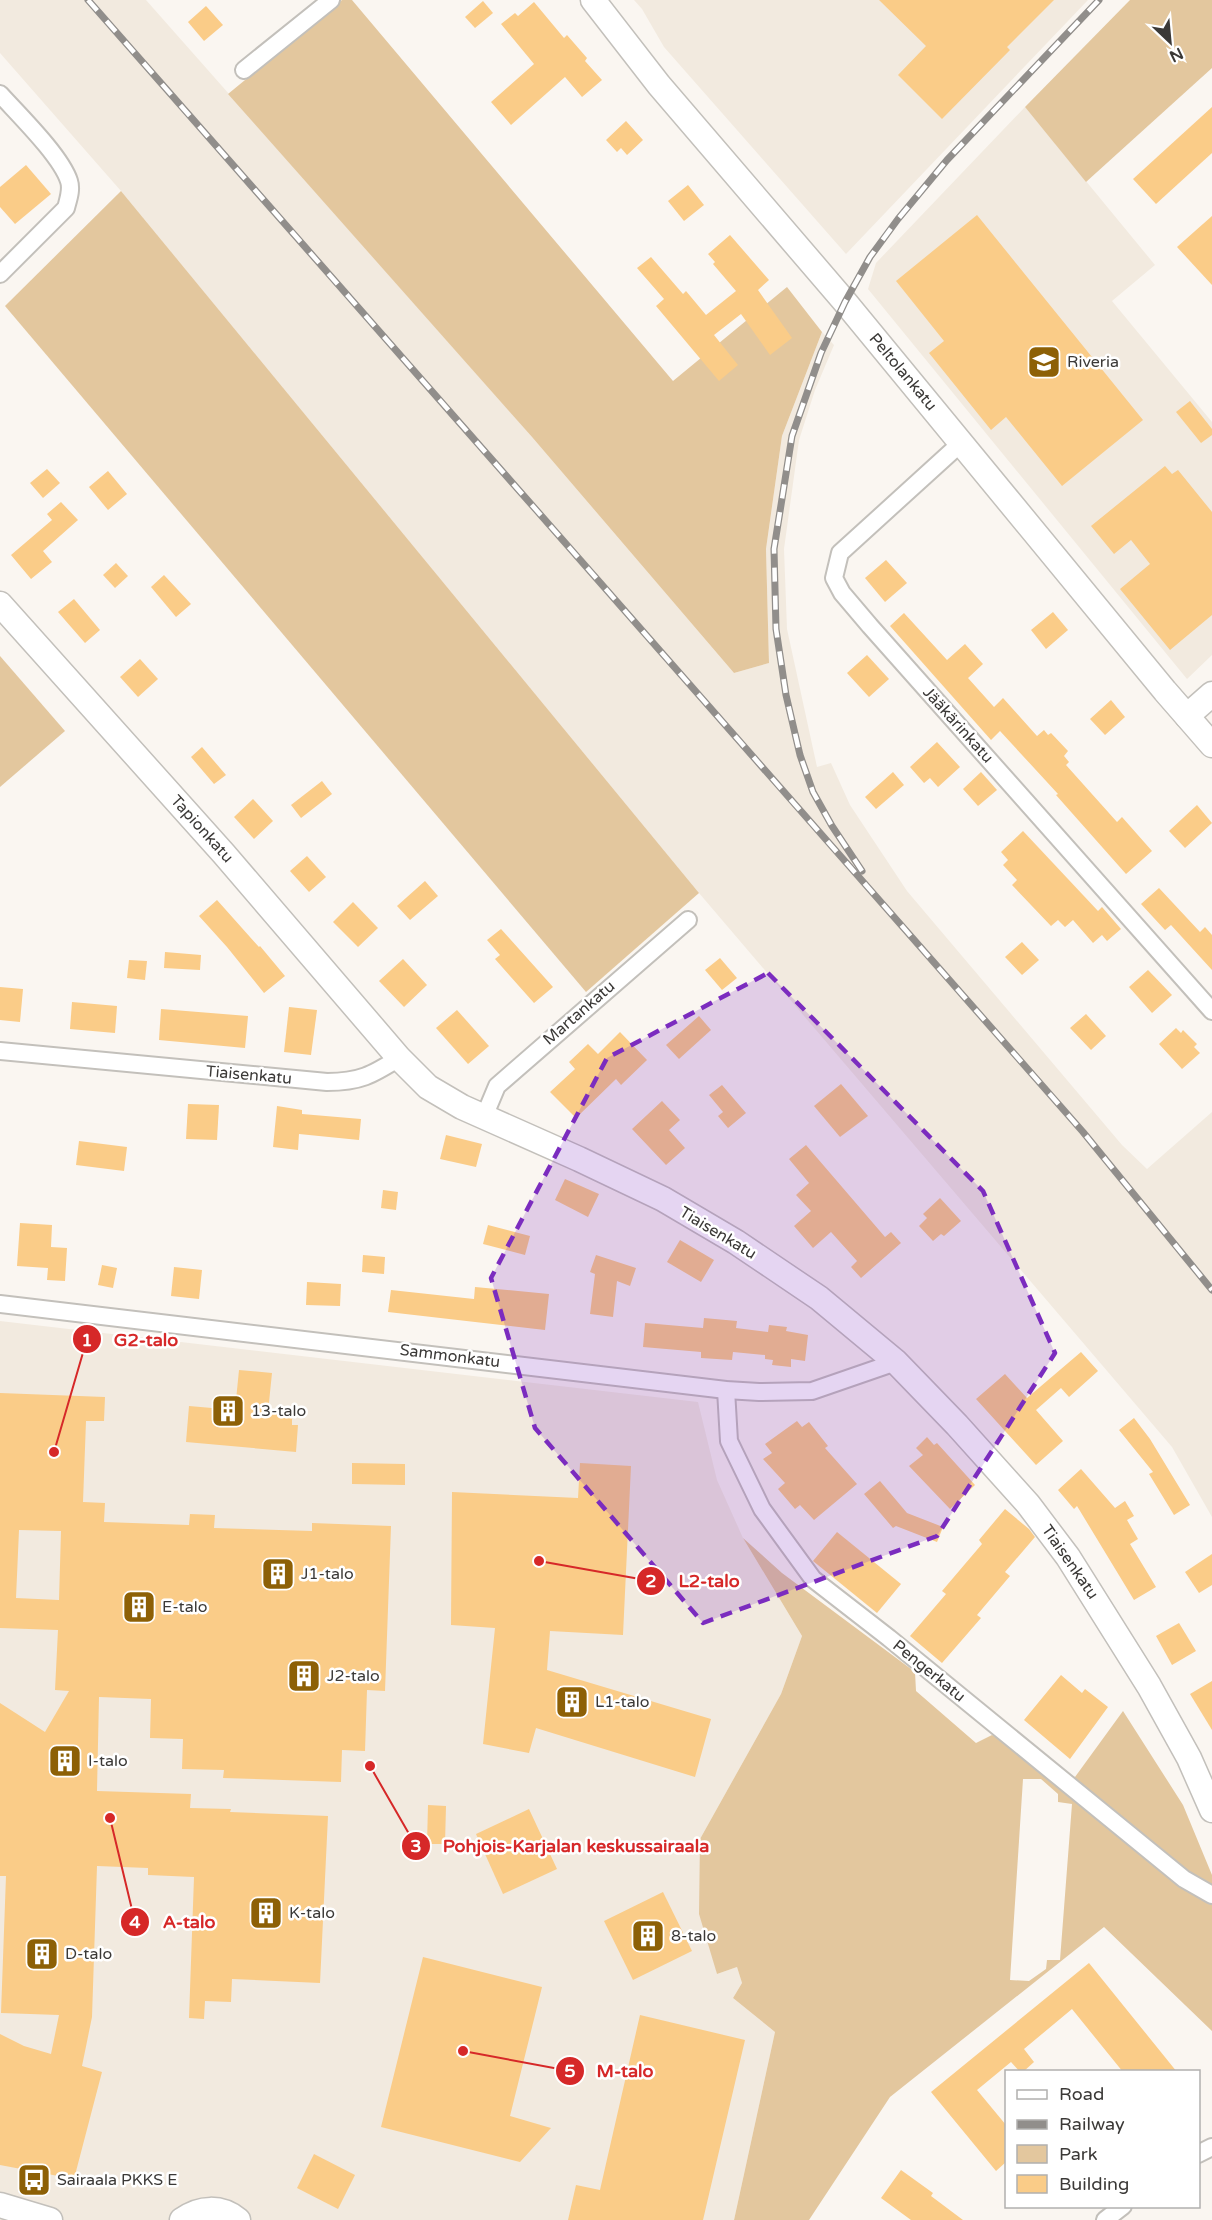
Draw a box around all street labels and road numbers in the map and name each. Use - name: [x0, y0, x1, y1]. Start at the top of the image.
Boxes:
- street label: Peltolankatu: [865, 329, 941, 415]
- street label: Jääkärinkatu: [918, 683, 998, 767]
- street label: Tapionkatu: [166, 791, 238, 867]
- street label: Martankatu: [539, 976, 619, 1050]
- street label: Tiaisenkatu: [205, 1061, 293, 1089]
- street label: Tiaisenkatu: [676, 1202, 760, 1264]
- street label: Sammonkatu: [399, 1340, 501, 1372]
- street label: Tiaisenkatu: [1037, 1521, 1103, 1603]
- street label: Pengerkatu: [889, 1636, 969, 1706]

